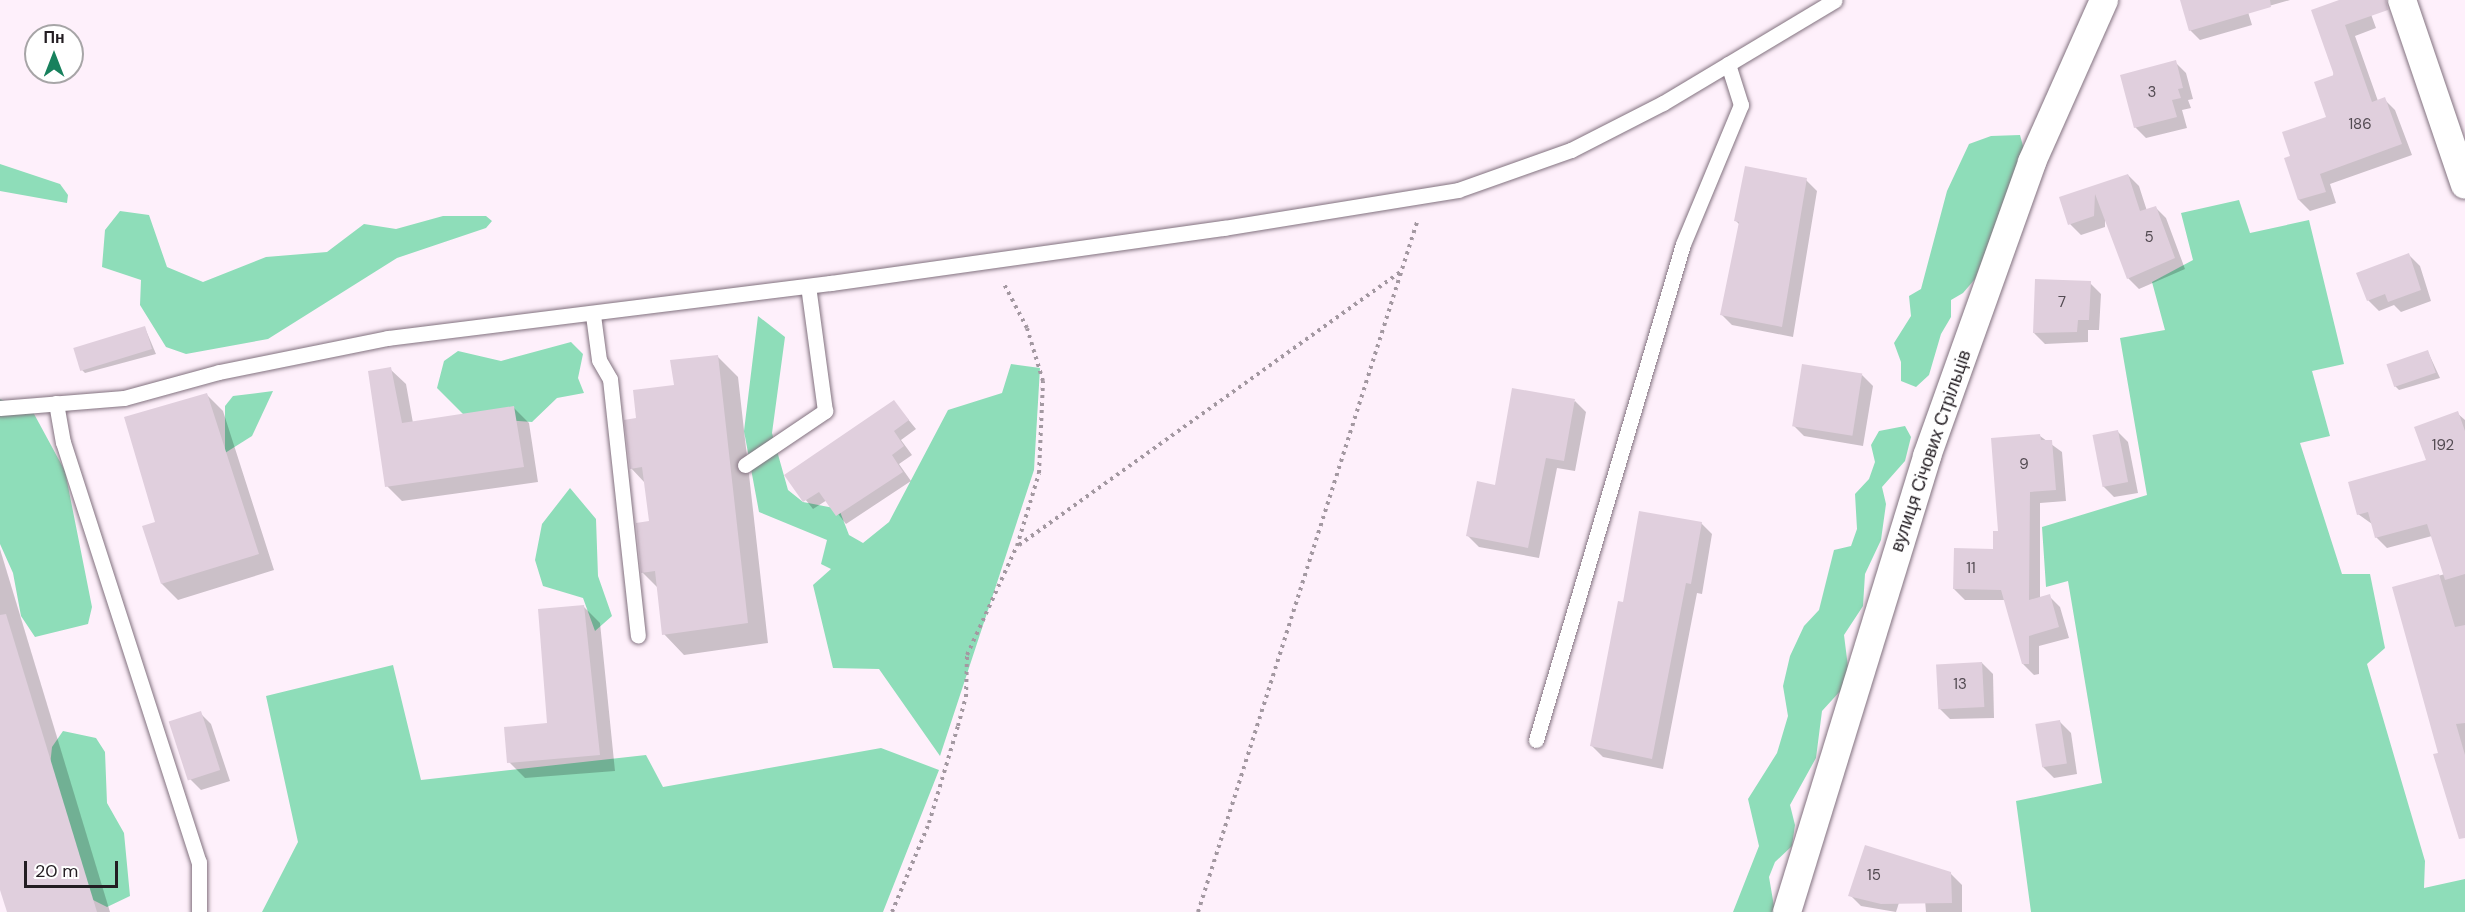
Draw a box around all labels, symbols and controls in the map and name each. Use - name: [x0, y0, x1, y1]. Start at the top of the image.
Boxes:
- north arrow: [24, 24, 84, 84]
- text: Пн: [43, 27, 65, 48]
- house number: 3: [2148, 84, 2156, 102]
- house number: 186: [2348, 116, 2372, 134]
- house number: 5: [2144, 229, 2154, 247]
- house number: 7: [2058, 294, 2066, 312]
- street label: вулиця Січових Стрільців: [1886, 347, 1976, 555]
- house number: 192: [2432, 437, 2454, 455]
- house number: 9: [2019, 456, 2029, 474]
- house number: 11: [1966, 560, 1976, 578]
- house number: 13: [1953, 676, 1967, 694]
- scale bar: [27, 849, 122, 887]
- text: 20 m: [35, 859, 78, 883]
- house number: 15: [1867, 867, 1881, 885]

